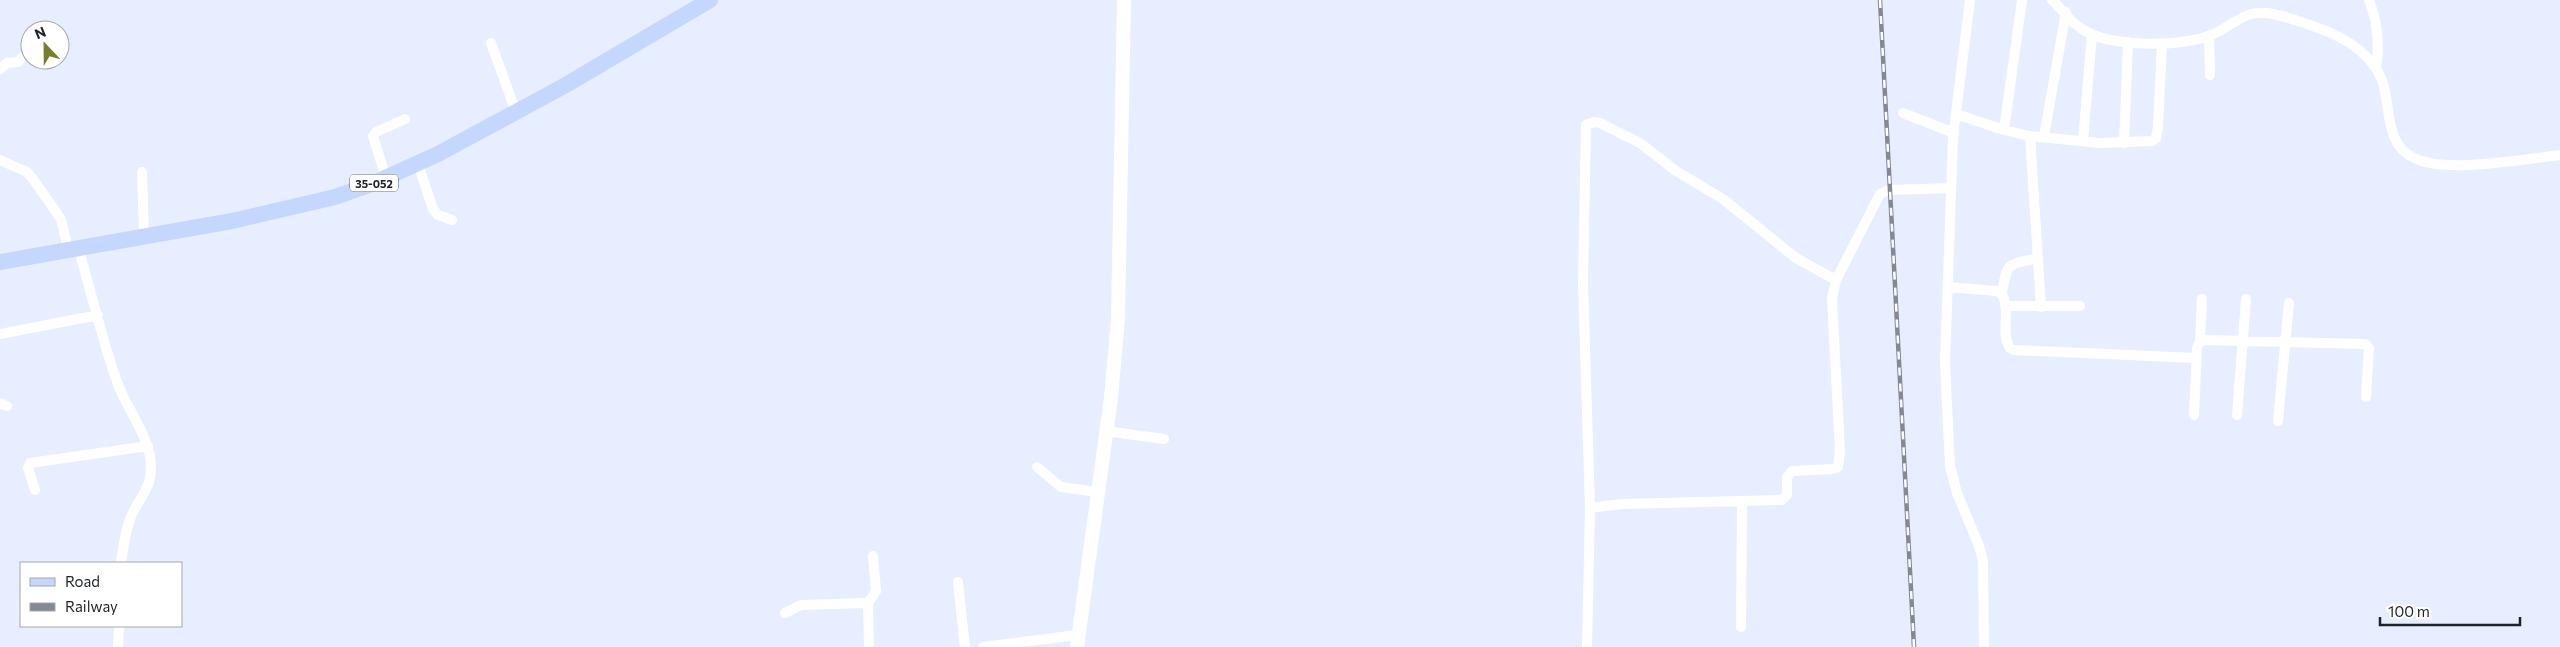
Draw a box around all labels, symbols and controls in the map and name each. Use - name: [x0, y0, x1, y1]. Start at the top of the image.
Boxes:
- north arrow: [20, 20, 70, 70]
- text: N: [32, 23, 48, 42]
- road number: 35-052: [350, 174, 398, 192]
- legend: [20, 562, 182, 627]
- text: Road: [65, 572, 100, 590]
- scale bar: [2380, 594, 2520, 626]
- text: Railway: [65, 597, 118, 615]
- text: 100 m: [2388, 602, 2430, 620]

